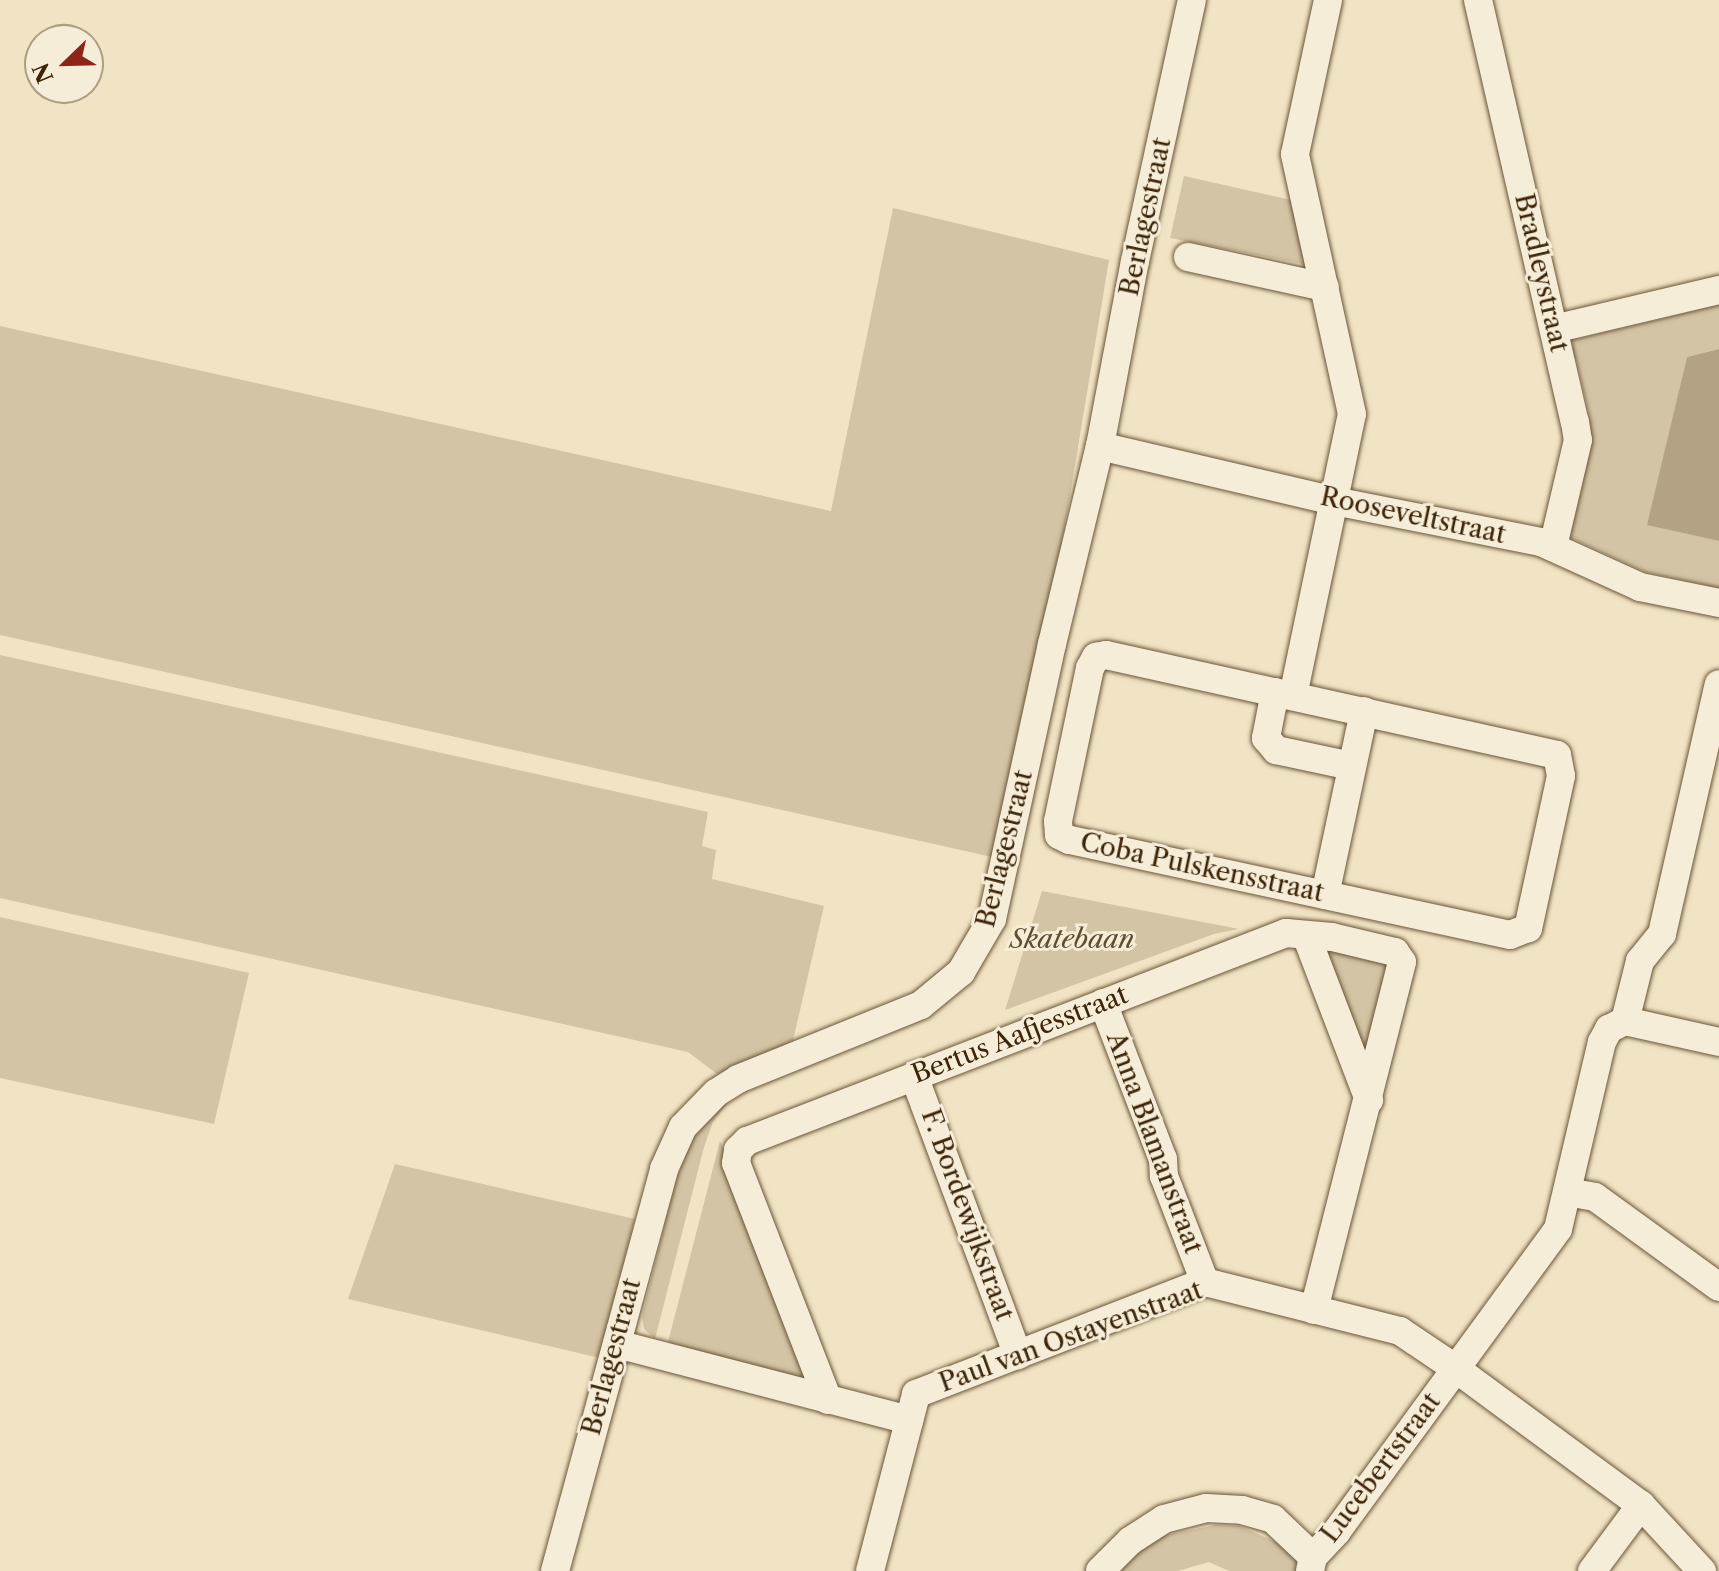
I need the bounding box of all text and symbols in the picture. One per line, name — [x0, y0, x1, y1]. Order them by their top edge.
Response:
north arrow — [24, 24, 104, 104]
text: N — [27, 59, 59, 87]
street label: Berlagestraat — [1114, 135, 1178, 299]
street label: Bradleystraat — [1508, 191, 1574, 355]
street label: Rooseveltstraat — [1317, 481, 1509, 551]
street label: Berlagestraat — [970, 767, 1040, 931]
street label: Coba Pulskensstraat — [1077, 827, 1327, 909]
park label: Skatebaan — [1010, 924, 1134, 956]
street label: Bertus Aafjesstraat — [907, 979, 1133, 1091]
street label: Anna Blamanstraat — [1099, 1028, 1209, 1258]
street label: F. Bordewijkstraat — [914, 1105, 1020, 1325]
street label: Berlagestraat — [576, 1275, 648, 1439]
street label: Paul van Ostayenstraat — [935, 1275, 1207, 1399]
street label: Lucebertstraat — [1315, 1387, 1447, 1549]

